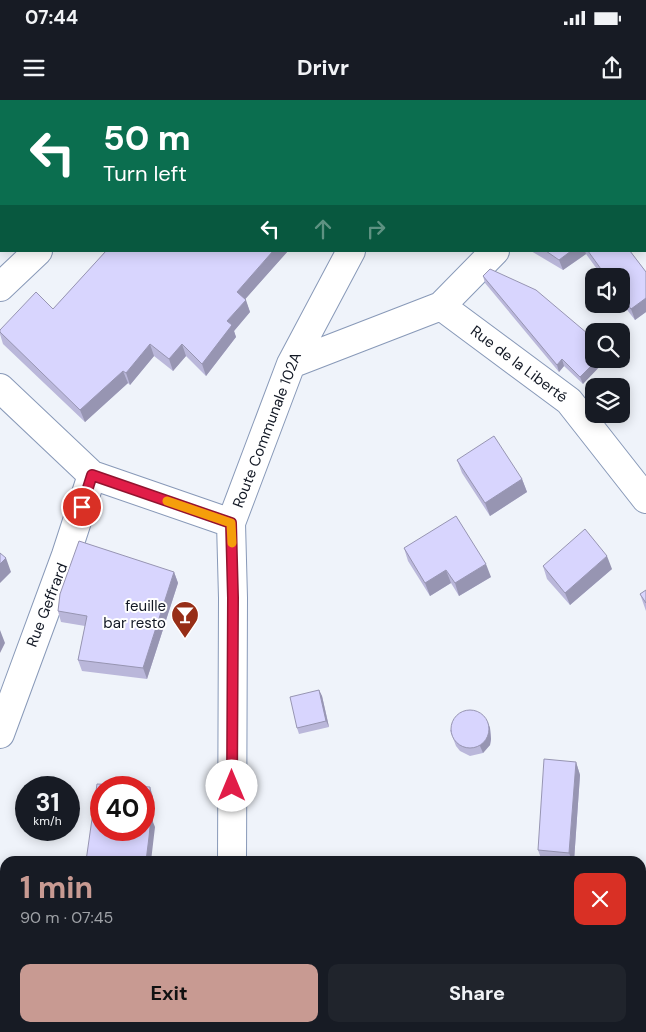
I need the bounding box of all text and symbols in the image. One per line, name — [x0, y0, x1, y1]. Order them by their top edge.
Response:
text: 07:44 — [25, 5, 78, 30]
text: Drivr — [297, 53, 349, 82]
icon: menu — [20, 54, 48, 82]
icon: share — [598, 54, 626, 82]
text: 50 m — [103, 115, 191, 161]
icon: left — [20, 120, 85, 185]
text: Turn left — [103, 159, 187, 188]
icon: left — [256, 215, 284, 243]
icon: ahead — [309, 215, 337, 243]
icon: right — [362, 215, 390, 243]
map controls — [585, 268, 630, 423]
button: sound — [585, 268, 630, 313]
street label: Rue de la Liberté — [466, 321, 572, 407]
button: search — [585, 323, 630, 368]
street label: Route Communale 102A — [228, 349, 306, 511]
button: layers — [585, 378, 630, 423]
pin — [61, 486, 103, 528]
icon: arrive — [68, 493, 96, 521]
street label: Rue Geffrard — [22, 560, 72, 650]
place label: feuille bar resto — [103, 596, 166, 633]
bar icon: feuille bar resto — [170, 600, 200, 639]
position arrow — [205, 759, 257, 811]
speed limit sign: 40 — [90, 776, 155, 841]
text: 31 — [35, 786, 59, 819]
text: km/h — [33, 813, 62, 829]
text: 1 min — [20, 868, 93, 907]
button: close — [574, 873, 626, 925]
text: 90 m · 07:45 — [20, 907, 113, 928]
button: Exit — [20, 964, 318, 1022]
button: Share — [328, 964, 626, 1022]

